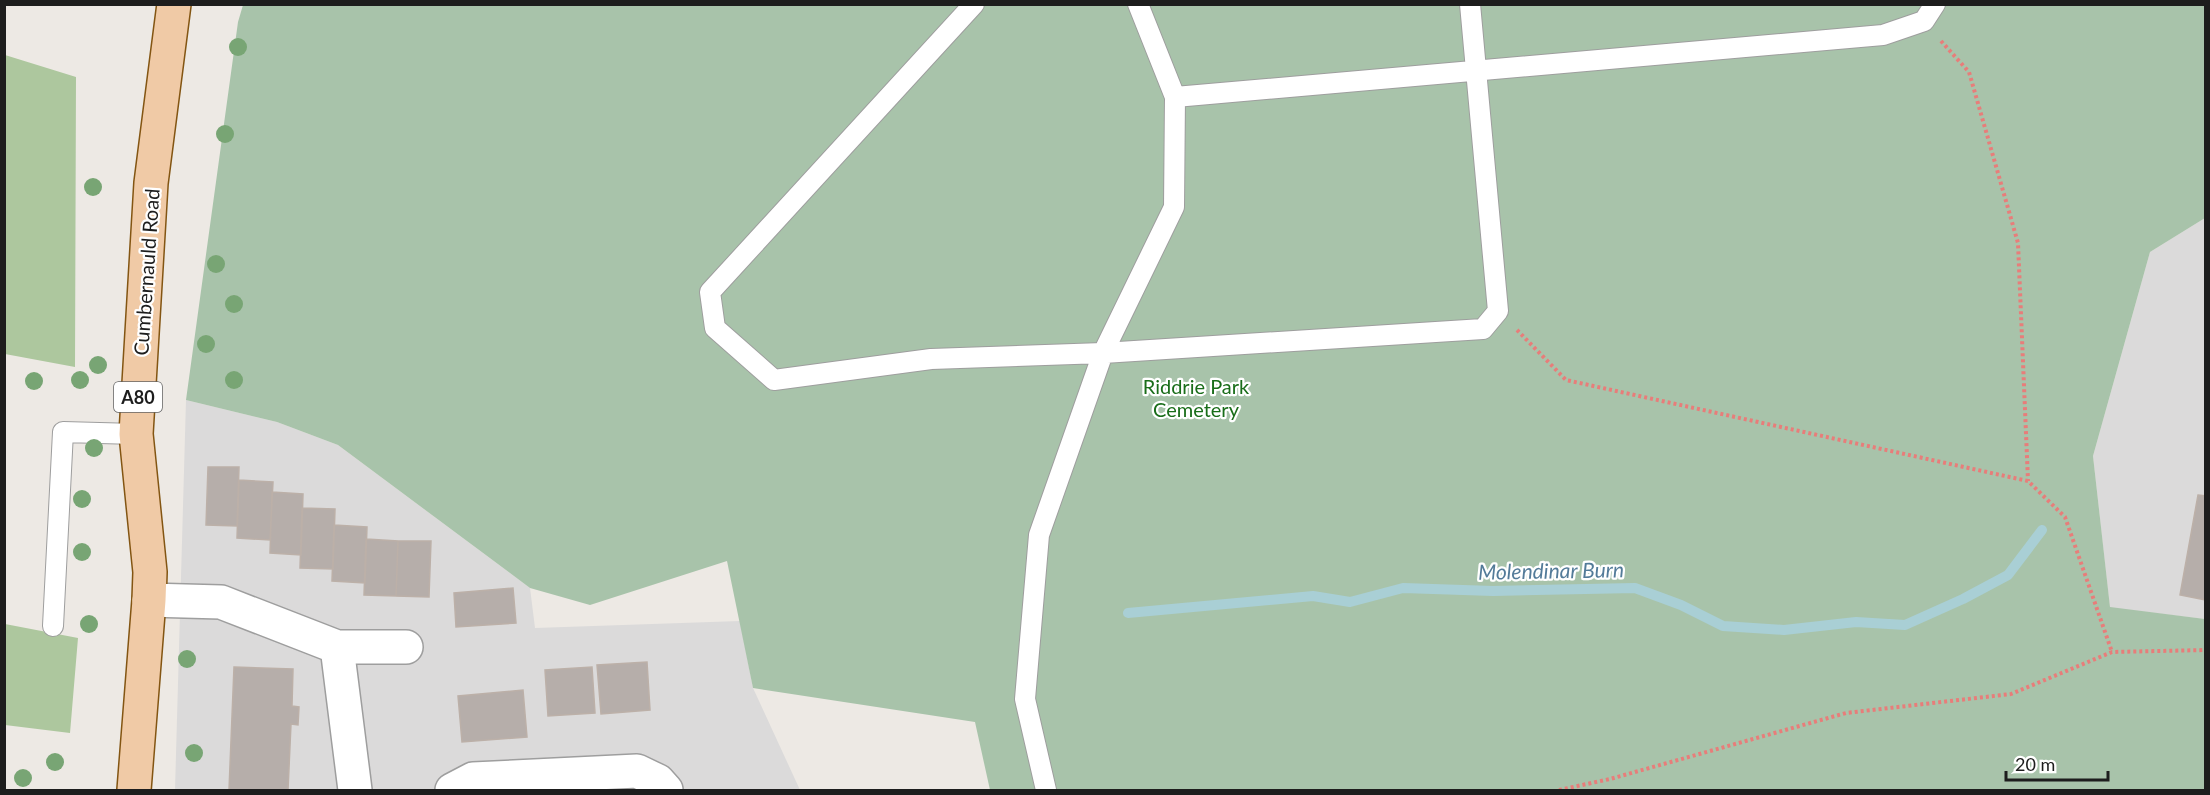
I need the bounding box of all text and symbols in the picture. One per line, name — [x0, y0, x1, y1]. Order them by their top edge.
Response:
street label: Cumbernauld Road — [128, 188, 164, 356]
park label: Riddrie Park Cemetery — [1143, 374, 1250, 421]
road number: A80 — [114, 382, 162, 412]
water label: Molendinar Burn — [1478, 556, 1624, 584]
scale bar — [2006, 744, 2108, 782]
text: 20 m — [2015, 753, 2055, 775]

